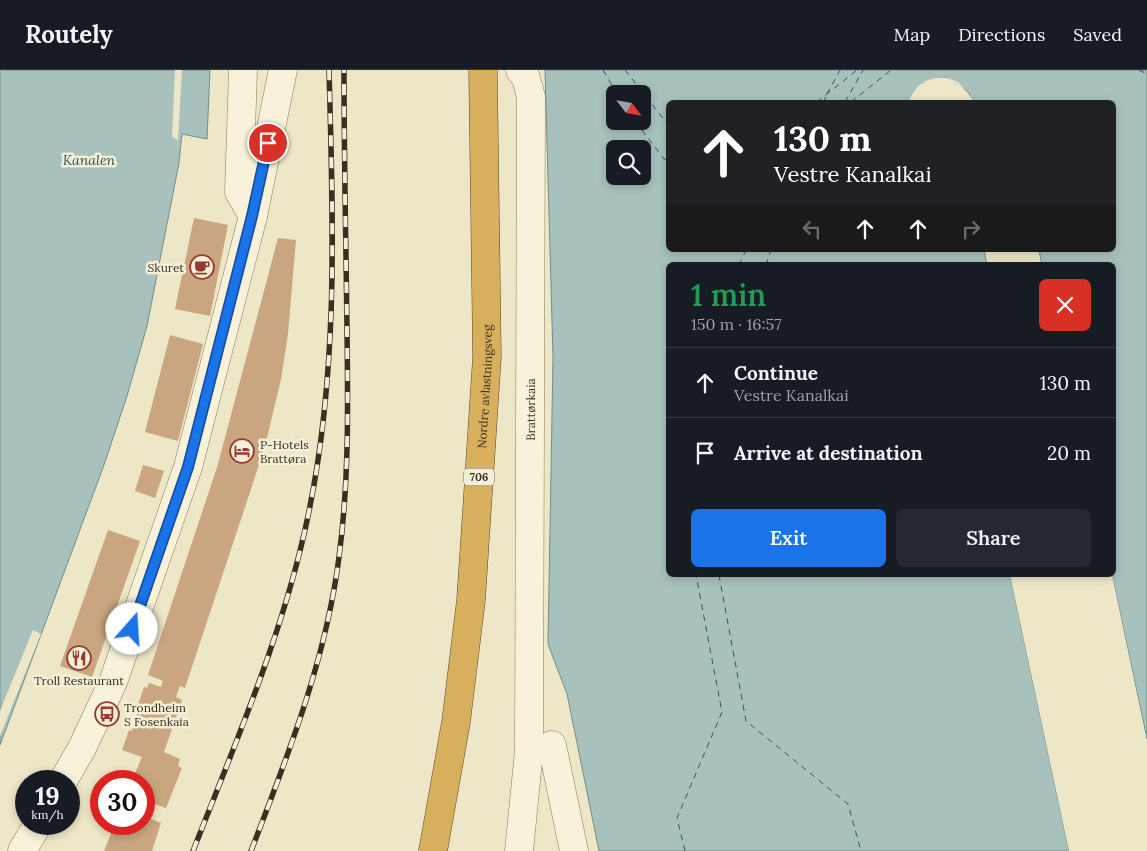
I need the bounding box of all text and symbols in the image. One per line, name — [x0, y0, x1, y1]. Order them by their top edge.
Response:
text: Routely — [25, 19, 113, 50]
text: Map — [894, 23, 930, 46]
text: Directions — [958, 23, 1045, 46]
text: Saved — [1073, 23, 1122, 46]
north arrow — [606, 85, 651, 130]
map controls — [606, 85, 651, 185]
text: 130 m — [774, 116, 871, 161]
icon: ahead — [691, 120, 756, 185]
pin — [247, 122, 289, 164]
icon: arrive — [254, 129, 282, 157]
button: search — [606, 140, 651, 185]
water label: Kanalen — [63, 151, 116, 169]
text: Vestre Kanalkai — [774, 160, 932, 188]
icon: left — [798, 215, 826, 243]
icon: ahead — [851, 215, 879, 243]
icon: ahead — [904, 215, 932, 243]
icon: right — [957, 215, 985, 243]
cafe icon: Skuret — [189, 254, 215, 280]
place label: Skuret — [147, 260, 184, 275]
text: 1 min — [691, 276, 766, 314]
button: close — [1039, 279, 1091, 331]
text: 150 m · 16:57 — [691, 314, 782, 334]
street label: Nordre avlastningsveg — [473, 324, 495, 449]
text: Continue — [734, 361, 818, 385]
icon: ahead — [691, 369, 719, 397]
text: 130 m — [1040, 371, 1091, 395]
street label: Brattørkaia — [522, 378, 538, 441]
text: Vestre Kanalkai — [734, 385, 849, 405]
place label: P-Hotels Brattøra — [260, 437, 309, 466]
hotel icon: P-Hotels Brattøra — [229, 438, 255, 464]
icon: arrive — [691, 439, 719, 467]
text: Arrive at destination — [734, 441, 923, 465]
text: 20 m — [1047, 441, 1091, 465]
road number: 706 — [464, 468, 494, 486]
button: Exit — [691, 509, 886, 567]
button: Share — [896, 509, 1091, 567]
position arrow — [105, 602, 157, 654]
restaurant icon: Troll Restaurant — [66, 645, 92, 671]
place label: Troll Restaurant — [34, 673, 124, 688]
place label: Trondheim S Fosenkaia — [124, 700, 189, 729]
bus stop icon: Trondheim S Fosenkaia — [94, 701, 120, 727]
speed limit sign: 30 — [90, 770, 155, 835]
text: 19 — [35, 780, 60, 812]
text: km/h — [31, 807, 64, 822]

